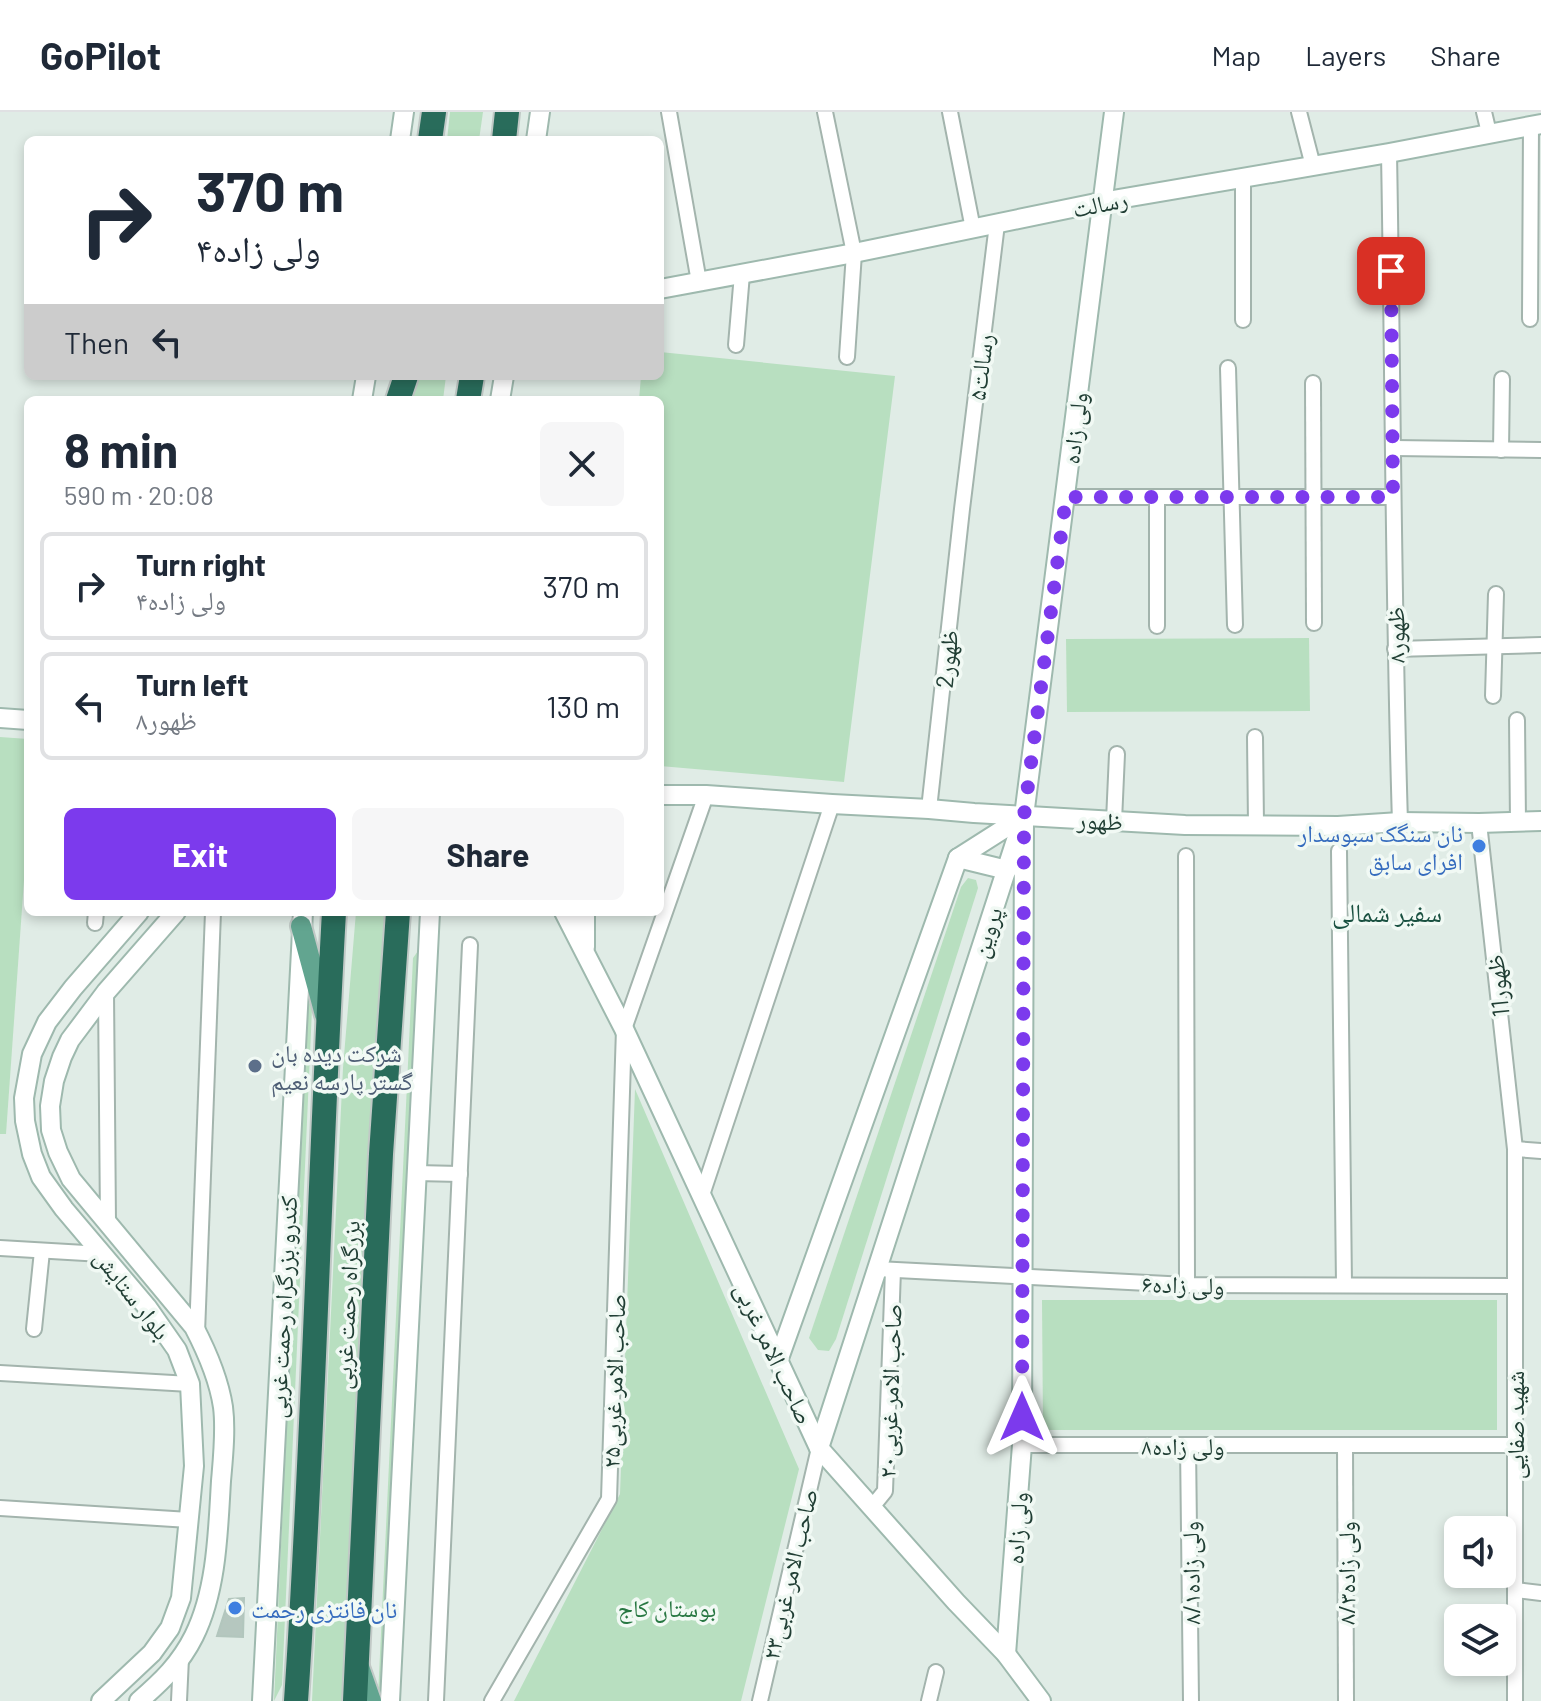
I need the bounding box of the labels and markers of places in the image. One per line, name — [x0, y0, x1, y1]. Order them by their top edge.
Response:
pin — [1357, 237, 1425, 305]
place label: نان سنگک سبوسدار افرای سابق — [1297, 818, 1463, 876]
marker: نان سنگک سبوسدار افرای سابق — [1470, 837, 1488, 855]
place label: شرکت دیده بان گستر پارسه نعیم — [271, 1038, 413, 1098]
marker: شرکت دیده بان گستر پارسه نعیم — [246, 1057, 264, 1075]
place label: نان فانتزی رحمت — [251, 1594, 397, 1624]
marker: نان فانتزی رحمت — [226, 1599, 244, 1617]

